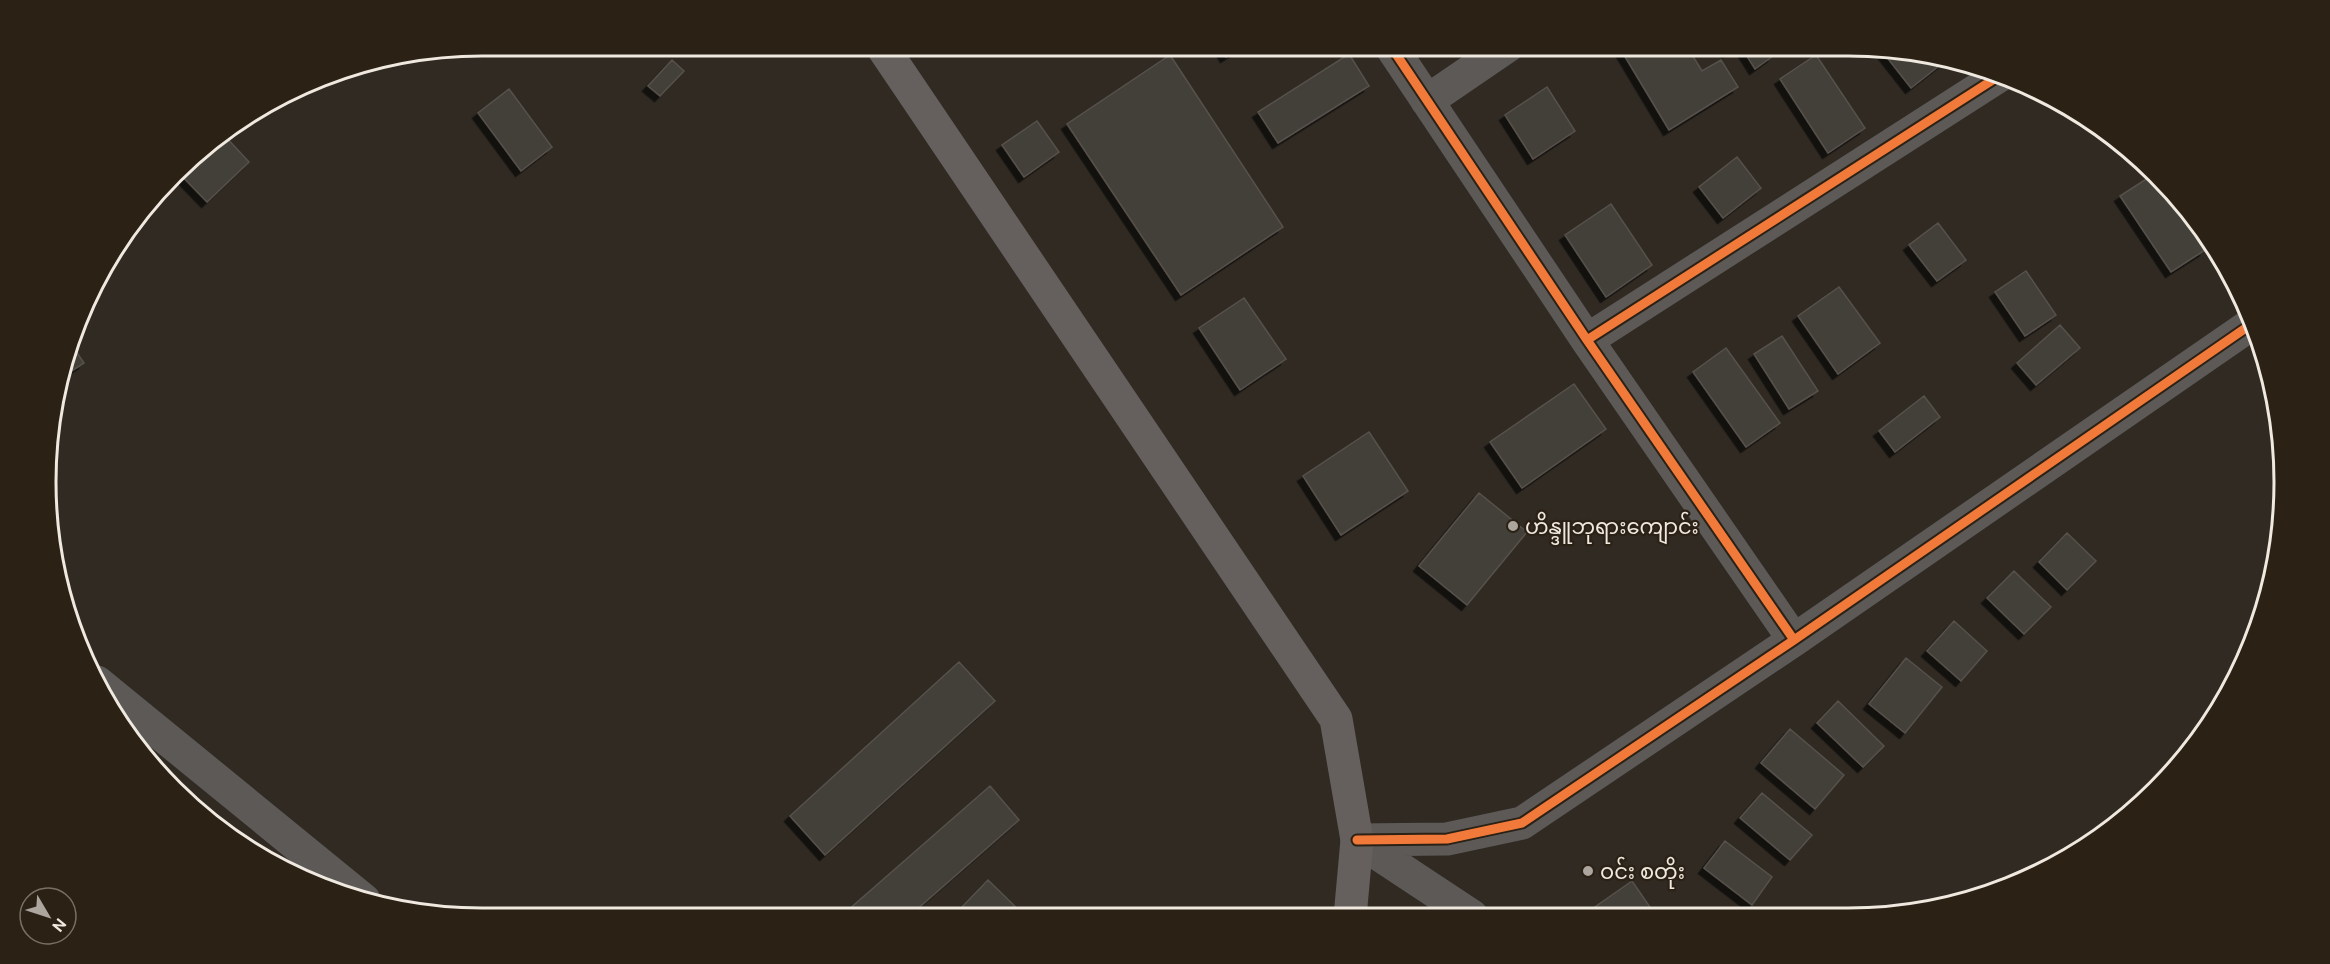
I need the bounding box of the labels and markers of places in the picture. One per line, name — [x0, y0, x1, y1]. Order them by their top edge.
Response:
place label: ဟိန္ဒူဘုရားကျောင်း — [1525, 511, 1699, 545]
marker: ဟိန္ဒူဘုရားကျောင်း — [1506, 519, 1520, 533]
place label: ဝင်း စတိုး — [1600, 856, 1685, 889]
marker: ဝင်း စတိုး — [1581, 864, 1595, 878]

